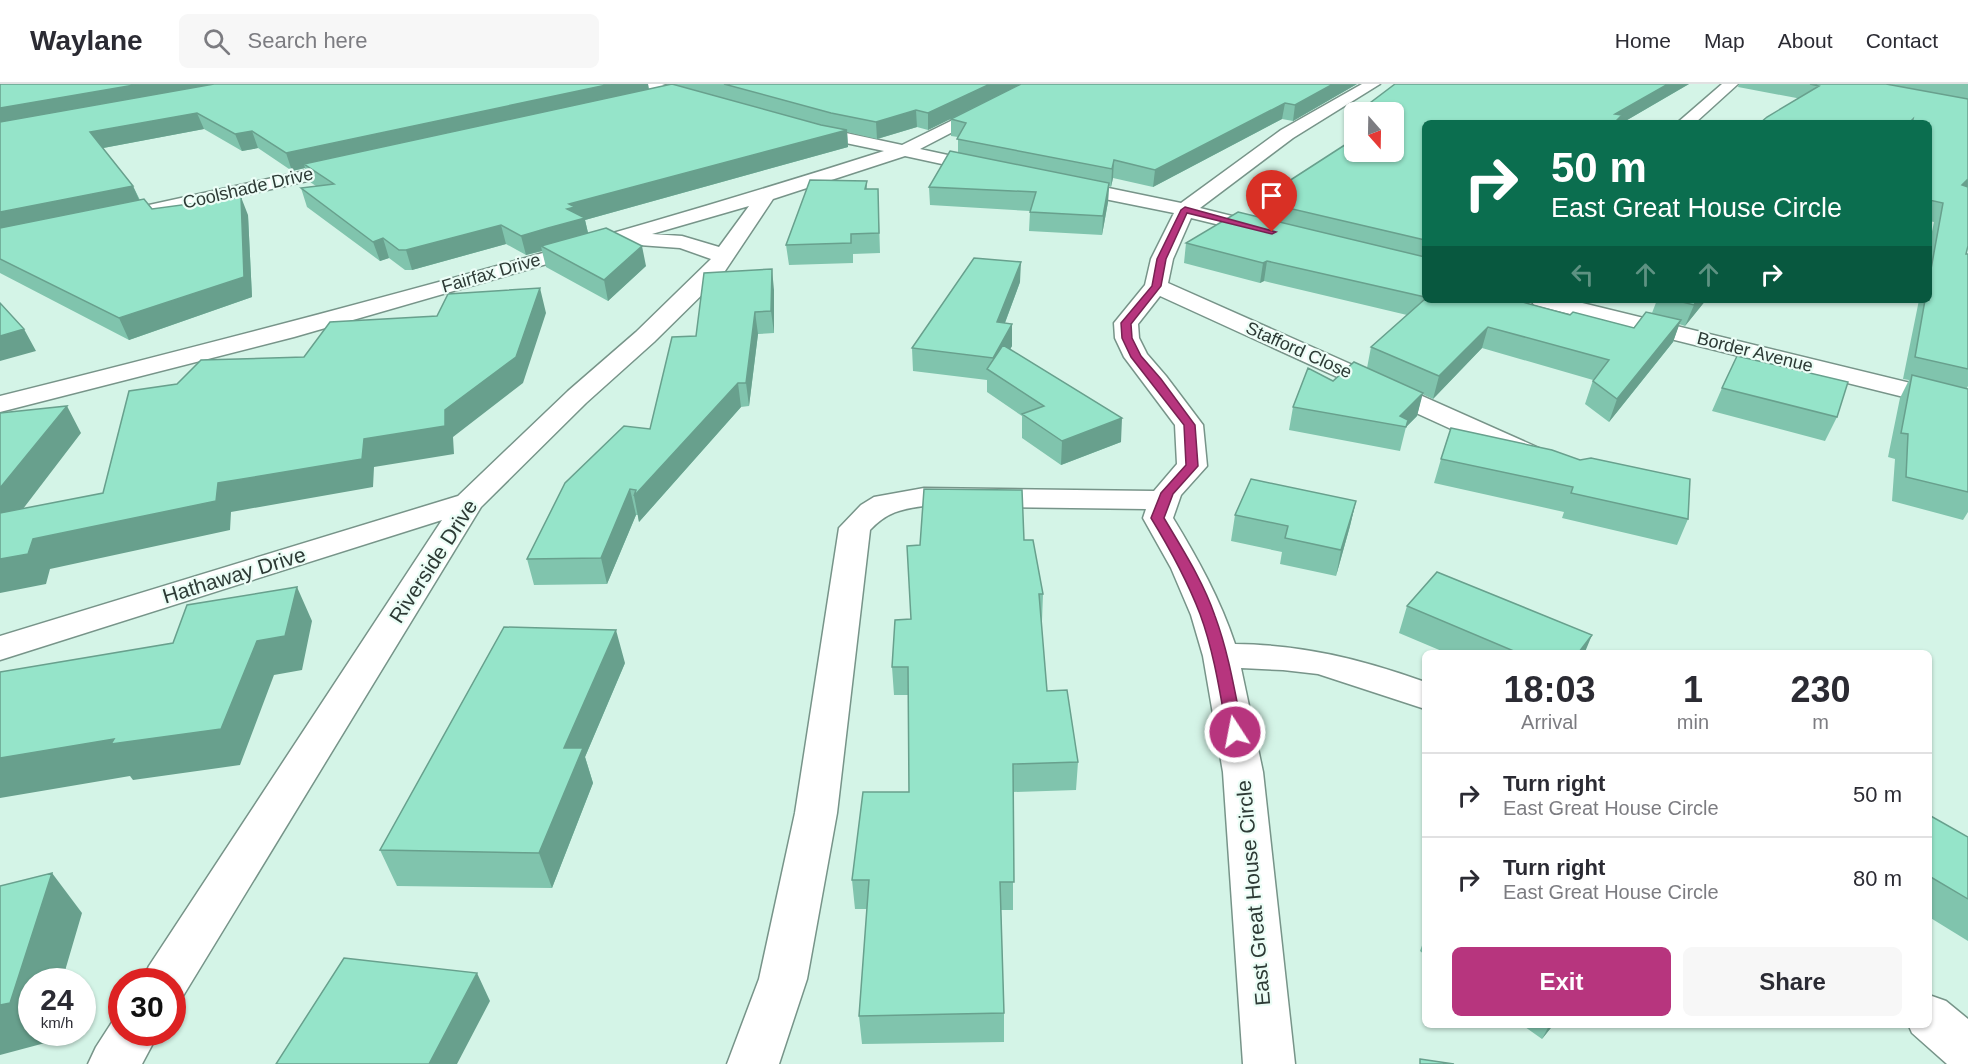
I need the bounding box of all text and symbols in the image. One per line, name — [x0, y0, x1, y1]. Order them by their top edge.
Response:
search box — [179, 14, 599, 68]
text: Waylane — [30, 25, 143, 56]
icon: search — [200, 25, 233, 58]
text: Search here — [248, 28, 367, 53]
text: Home — [1615, 29, 1671, 52]
text: Map — [1704, 29, 1745, 52]
text: About — [1778, 29, 1833, 52]
text: Contact — [1866, 29, 1938, 52]
north arrow — [1344, 102, 1404, 162]
map controls — [1344, 102, 1404, 162]
icon: right — [1452, 144, 1530, 222]
text: 50 m — [1551, 144, 1647, 191]
street label: Coolshade Drive — [181, 163, 315, 213]
pin — [1246, 170, 1297, 232]
icon: arrive — [1255, 179, 1288, 212]
text: East Great House Circle — [1551, 193, 1842, 223]
street label: Fairfax Drive — [439, 249, 543, 297]
icon: left — [1566, 258, 1599, 291]
icon: ahead — [1629, 258, 1662, 291]
icon: ahead — [1692, 258, 1725, 291]
icon: right — [1755, 258, 1788, 291]
street label: Stafford Close — [1243, 318, 1355, 382]
street label: Border Avenue — [1695, 328, 1815, 376]
street label: Riverside Drive — [385, 495, 481, 627]
street label: Hathaway Drive — [160, 542, 308, 608]
text: 18:03 — [1503, 669, 1595, 710]
text: 1 — [1683, 669, 1703, 710]
text: 230 — [1790, 669, 1851, 710]
position arrow — [1203, 700, 1267, 764]
text: Arrival — [1521, 711, 1578, 733]
text: min — [1677, 711, 1709, 733]
text: m — [1812, 711, 1829, 733]
text: Turn right — [1503, 771, 1605, 796]
street label: East Great House Circle — [1232, 779, 1274, 1007]
icon: right — [1452, 779, 1485, 812]
text: 50 m — [1853, 782, 1902, 807]
text: East Great House Circle — [1503, 797, 1719, 819]
text: Turn right — [1503, 855, 1605, 880]
icon: right — [1452, 863, 1485, 896]
text: 80 m — [1853, 866, 1902, 891]
text: East Great House Circle — [1503, 881, 1719, 903]
button: Exit — [1452, 947, 1671, 1016]
button: Share — [1683, 947, 1902, 1016]
speed limit sign: 30 — [108, 968, 186, 1046]
text: 24 — [40, 983, 74, 1016]
text: km/h — [41, 1014, 73, 1031]

